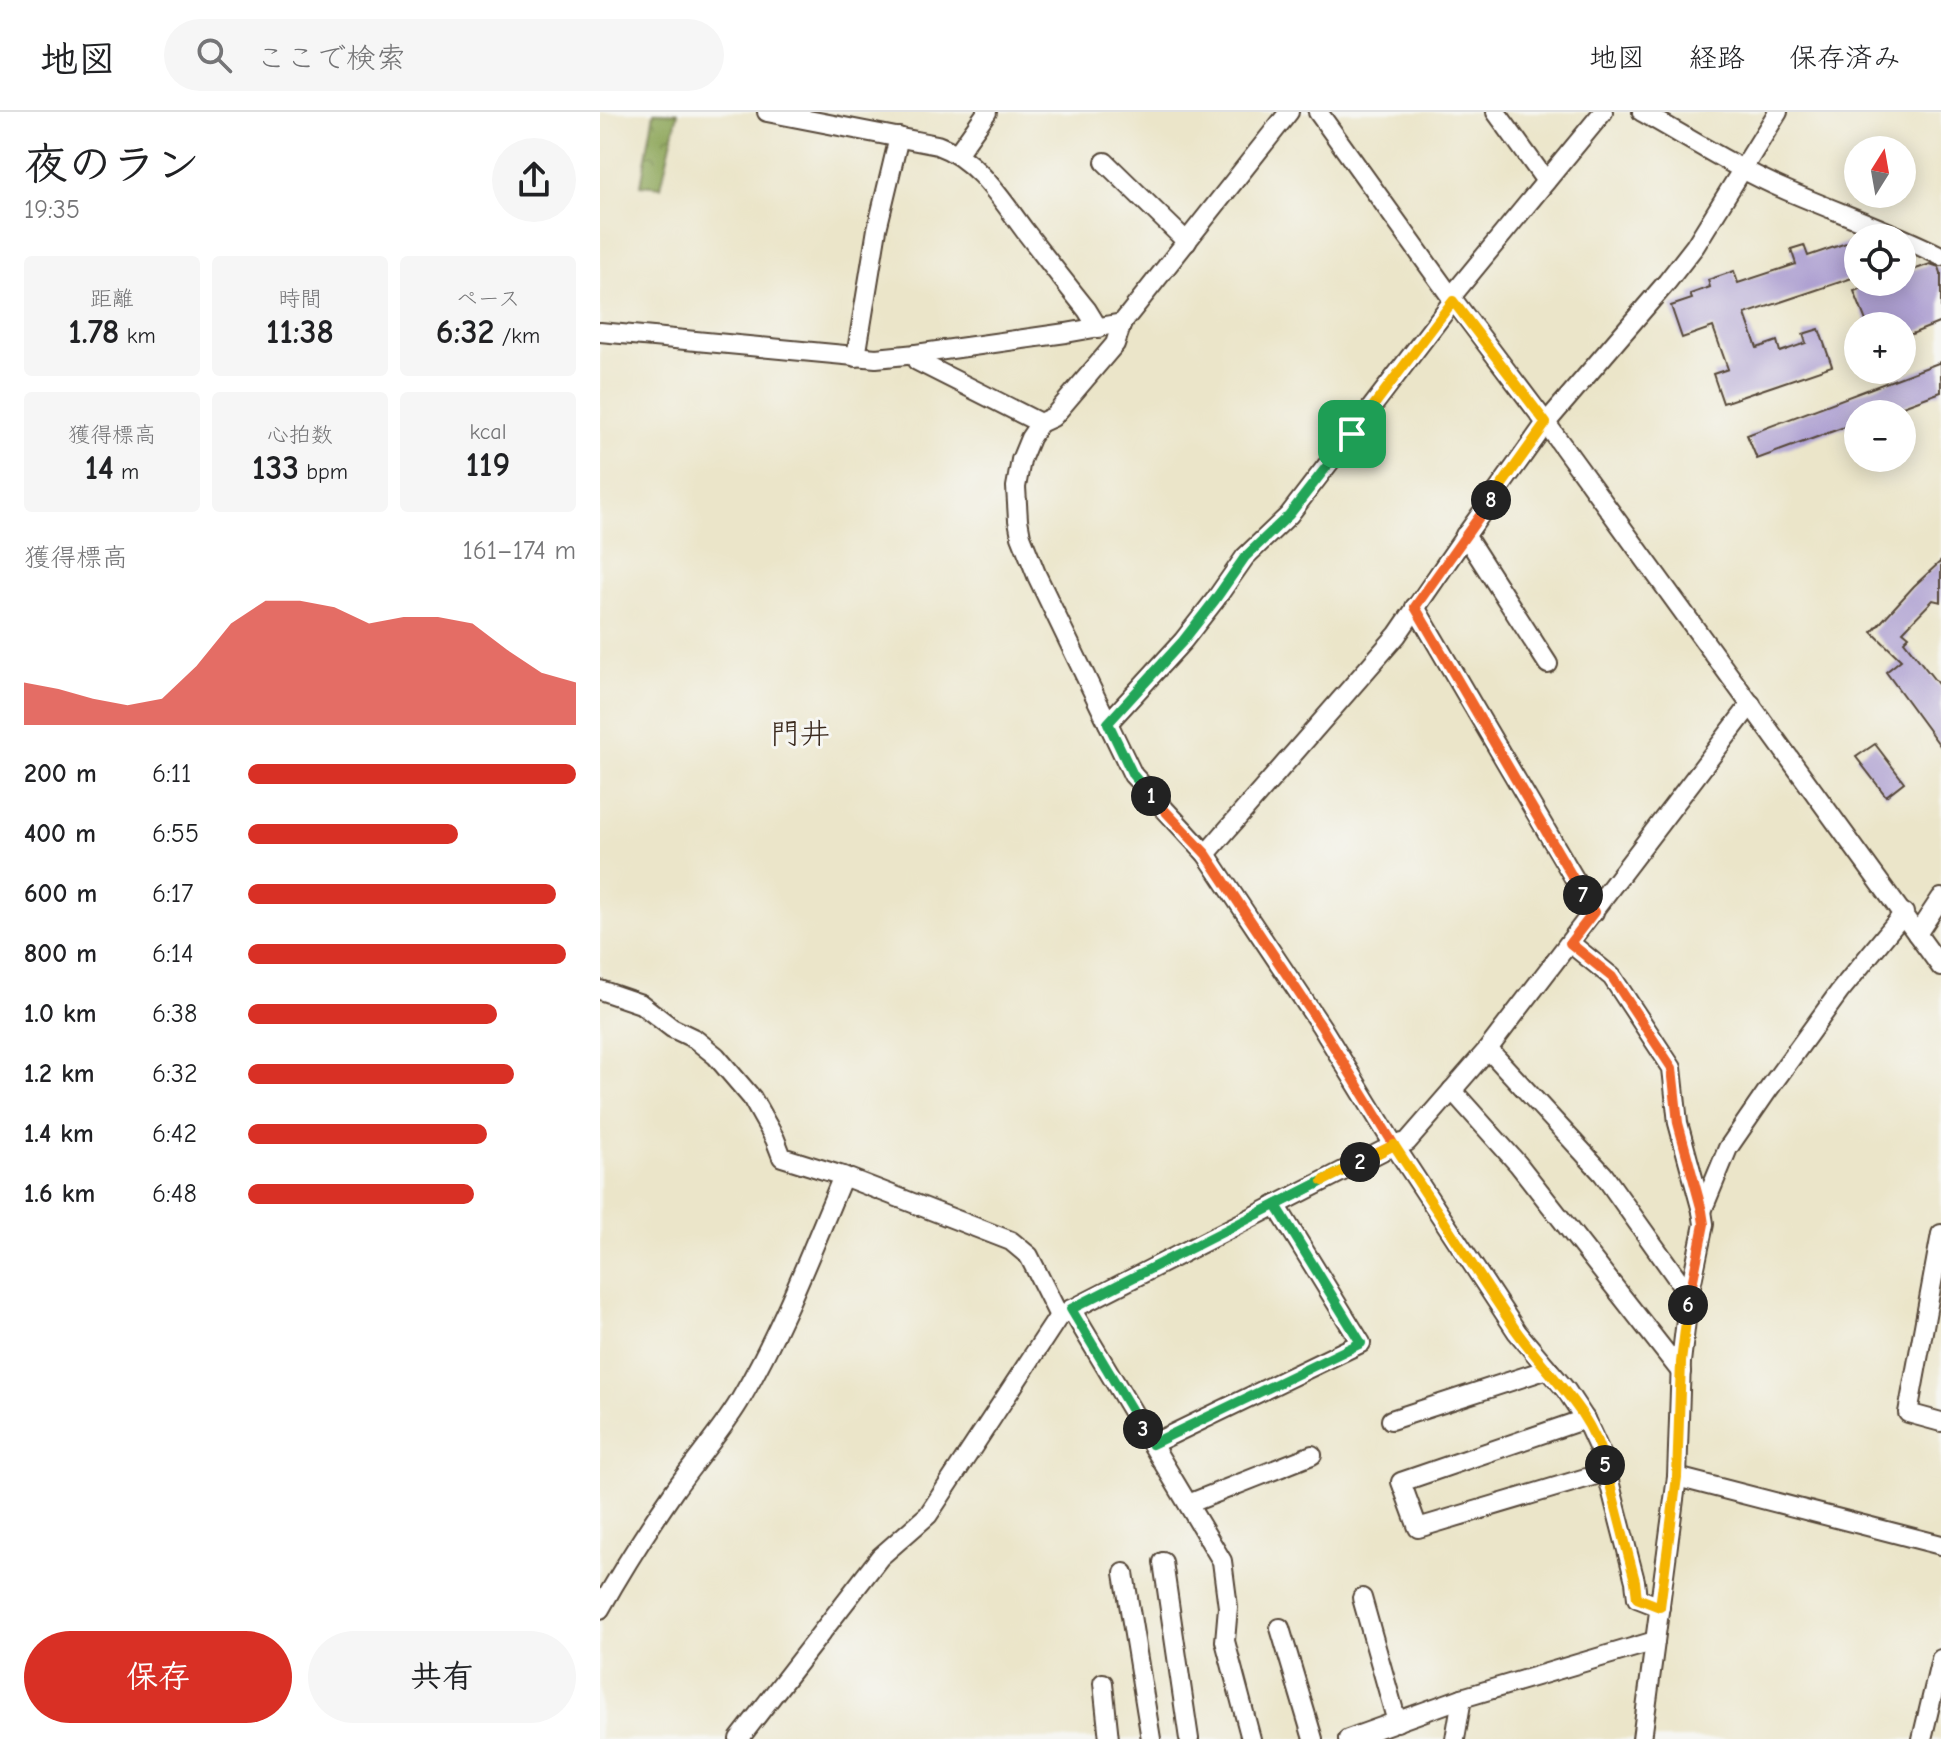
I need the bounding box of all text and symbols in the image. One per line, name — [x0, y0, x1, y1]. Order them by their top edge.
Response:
search box — [164, 19, 724, 91]
icon: search — [192, 33, 236, 77]
text: 地図 — [40, 38, 116, 82]
text: ここで検索 — [256, 41, 406, 76]
text: 地図 — [1589, 42, 1645, 74]
text: 経路 — [1689, 42, 1745, 74]
text: 保存済み — [1789, 42, 1901, 74]
north arrow — [1844, 136, 1916, 208]
map controls — [1844, 136, 1916, 472]
button: share — [492, 138, 576, 222]
text: 夜のラン — [24, 139, 200, 190]
text: 19:35 — [24, 195, 80, 225]
button: locate — [1844, 224, 1916, 296]
text: 距離 — [90, 286, 134, 312]
text: 時間 — [278, 286, 322, 312]
text: ペース — [456, 286, 520, 312]
text: 1.78 — [68, 312, 120, 352]
text: 11:38 — [266, 312, 334, 352]
text: 6:32 — [436, 312, 494, 352]
button: + — [1844, 312, 1916, 384]
text: km — [120, 323, 156, 349]
text: /km — [494, 323, 540, 349]
pin — [1318, 400, 1386, 468]
button: − — [1844, 400, 1916, 472]
icon: arrive — [1330, 412, 1374, 456]
text: kcal — [470, 419, 506, 445]
text: 獲得標高 — [68, 422, 156, 448]
text: 心拍数 — [267, 422, 333, 448]
text: 119 — [466, 445, 510, 485]
text: 14 — [85, 448, 114, 488]
text: 133 — [252, 448, 299, 488]
text: m — [114, 459, 139, 485]
text: bpm — [299, 459, 348, 485]
pin: 8 — [1471, 480, 1511, 520]
text: 8 — [1485, 487, 1497, 513]
text: 161–174 m — [462, 536, 576, 566]
text: 獲得標高 — [24, 543, 128, 573]
district label: 門井 — [770, 717, 830, 752]
text: 200 m — [24, 759, 97, 789]
text: 6:11 — [152, 759, 191, 789]
pin: 1 — [1131, 776, 1171, 816]
text: 1 — [1147, 783, 1155, 809]
text: 400 m — [24, 819, 96, 849]
text: 6:55 — [152, 819, 199, 849]
pin: 7 — [1563, 875, 1603, 915]
text: 600 m — [24, 879, 97, 909]
text: 6:17 — [152, 879, 193, 909]
text: 7 — [1578, 882, 1588, 908]
text: 800 m — [24, 939, 97, 969]
text: 6:14 — [152, 939, 194, 969]
text: 1.0 km — [24, 999, 96, 1029]
text: 6:38 — [152, 999, 197, 1029]
text: 1.2 km — [24, 1059, 95, 1089]
text: 6:32 — [152, 1059, 198, 1089]
text: 1.4 km — [24, 1119, 94, 1149]
text: 6:42 — [152, 1119, 197, 1149]
pin: 2 — [1340, 1142, 1380, 1182]
text: 2 — [1355, 1149, 1365, 1175]
text: 1.6 km — [24, 1179, 95, 1209]
text: 6:48 — [152, 1179, 197, 1209]
pin: 6 — [1668, 1285, 1708, 1325]
text: 6 — [1682, 1292, 1694, 1318]
pin: 3 — [1123, 1409, 1163, 1449]
text: 3 — [1138, 1416, 1148, 1442]
pin: 5 — [1585, 1445, 1625, 1485]
text: 5 — [1599, 1452, 1611, 1478]
button: 保存 — [24, 1631, 292, 1723]
button: 共有 — [308, 1631, 576, 1723]

